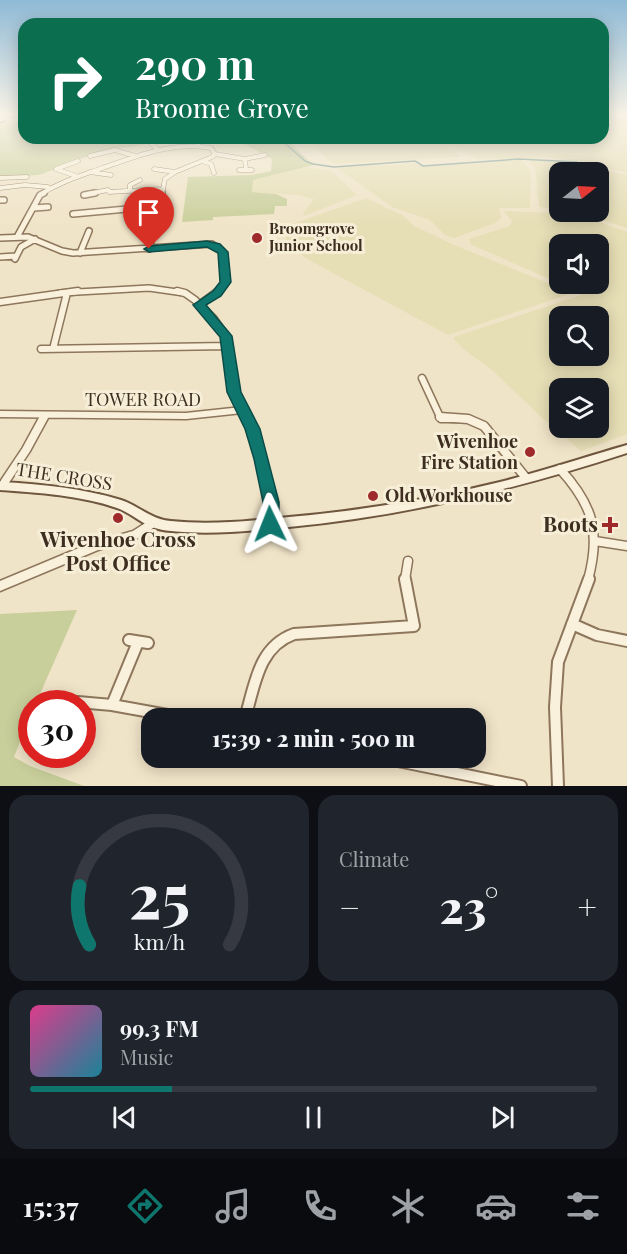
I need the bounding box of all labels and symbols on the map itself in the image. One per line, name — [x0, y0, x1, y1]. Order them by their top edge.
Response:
north arrow — [549, 162, 609, 222]
pin — [123, 187, 174, 249]
place label: Broomgrove Junior School — [268, 218, 363, 255]
marker: Broomgrove Junior School — [250, 231, 264, 245]
street label: TOWER ROAD — [85, 387, 201, 411]
place label: Wivenhoe Fire Station — [421, 429, 518, 474]
marker: Wivenhoe Fire Station — [523, 445, 537, 459]
street label: THE CROSS — [14, 457, 114, 495]
place label: Old Workhouse — [385, 483, 513, 507]
marker: Old Workhouse — [366, 489, 380, 503]
position arrow — [238, 492, 302, 556]
place label: Boots — [543, 509, 598, 537]
marker: Wivenhoe Cross Post Office — [111, 511, 125, 525]
marker: Boots — [603, 518, 617, 532]
place label: Wivenhoe Cross Post Office — [39, 524, 196, 576]
speed limit sign: 30 — [18, 690, 96, 768]

